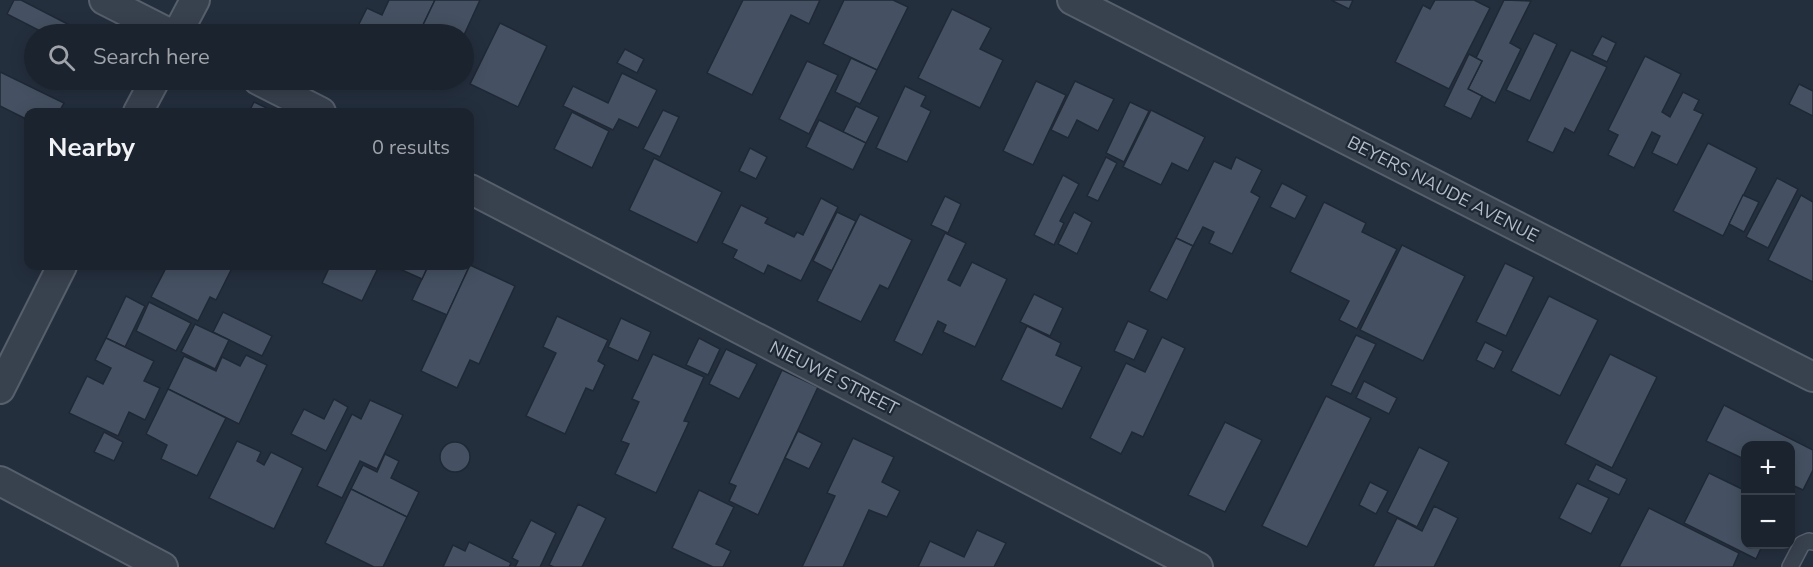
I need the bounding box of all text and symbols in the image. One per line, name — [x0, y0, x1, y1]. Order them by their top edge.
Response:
search box — [24, 24, 474, 90]
icon: search — [45, 41, 78, 74]
text: Search here — [93, 42, 210, 72]
text: Nearby — [48, 130, 135, 165]
street label: BEYERS NAUDE AVENUE — [1343, 130, 1543, 248]
text: 0 results — [372, 134, 450, 161]
street label: NIEUWE STREET — [765, 335, 903, 421]
map controls — [1741, 441, 1795, 549]
button: + — [1741, 441, 1795, 495]
button: − — [1741, 495, 1795, 549]

